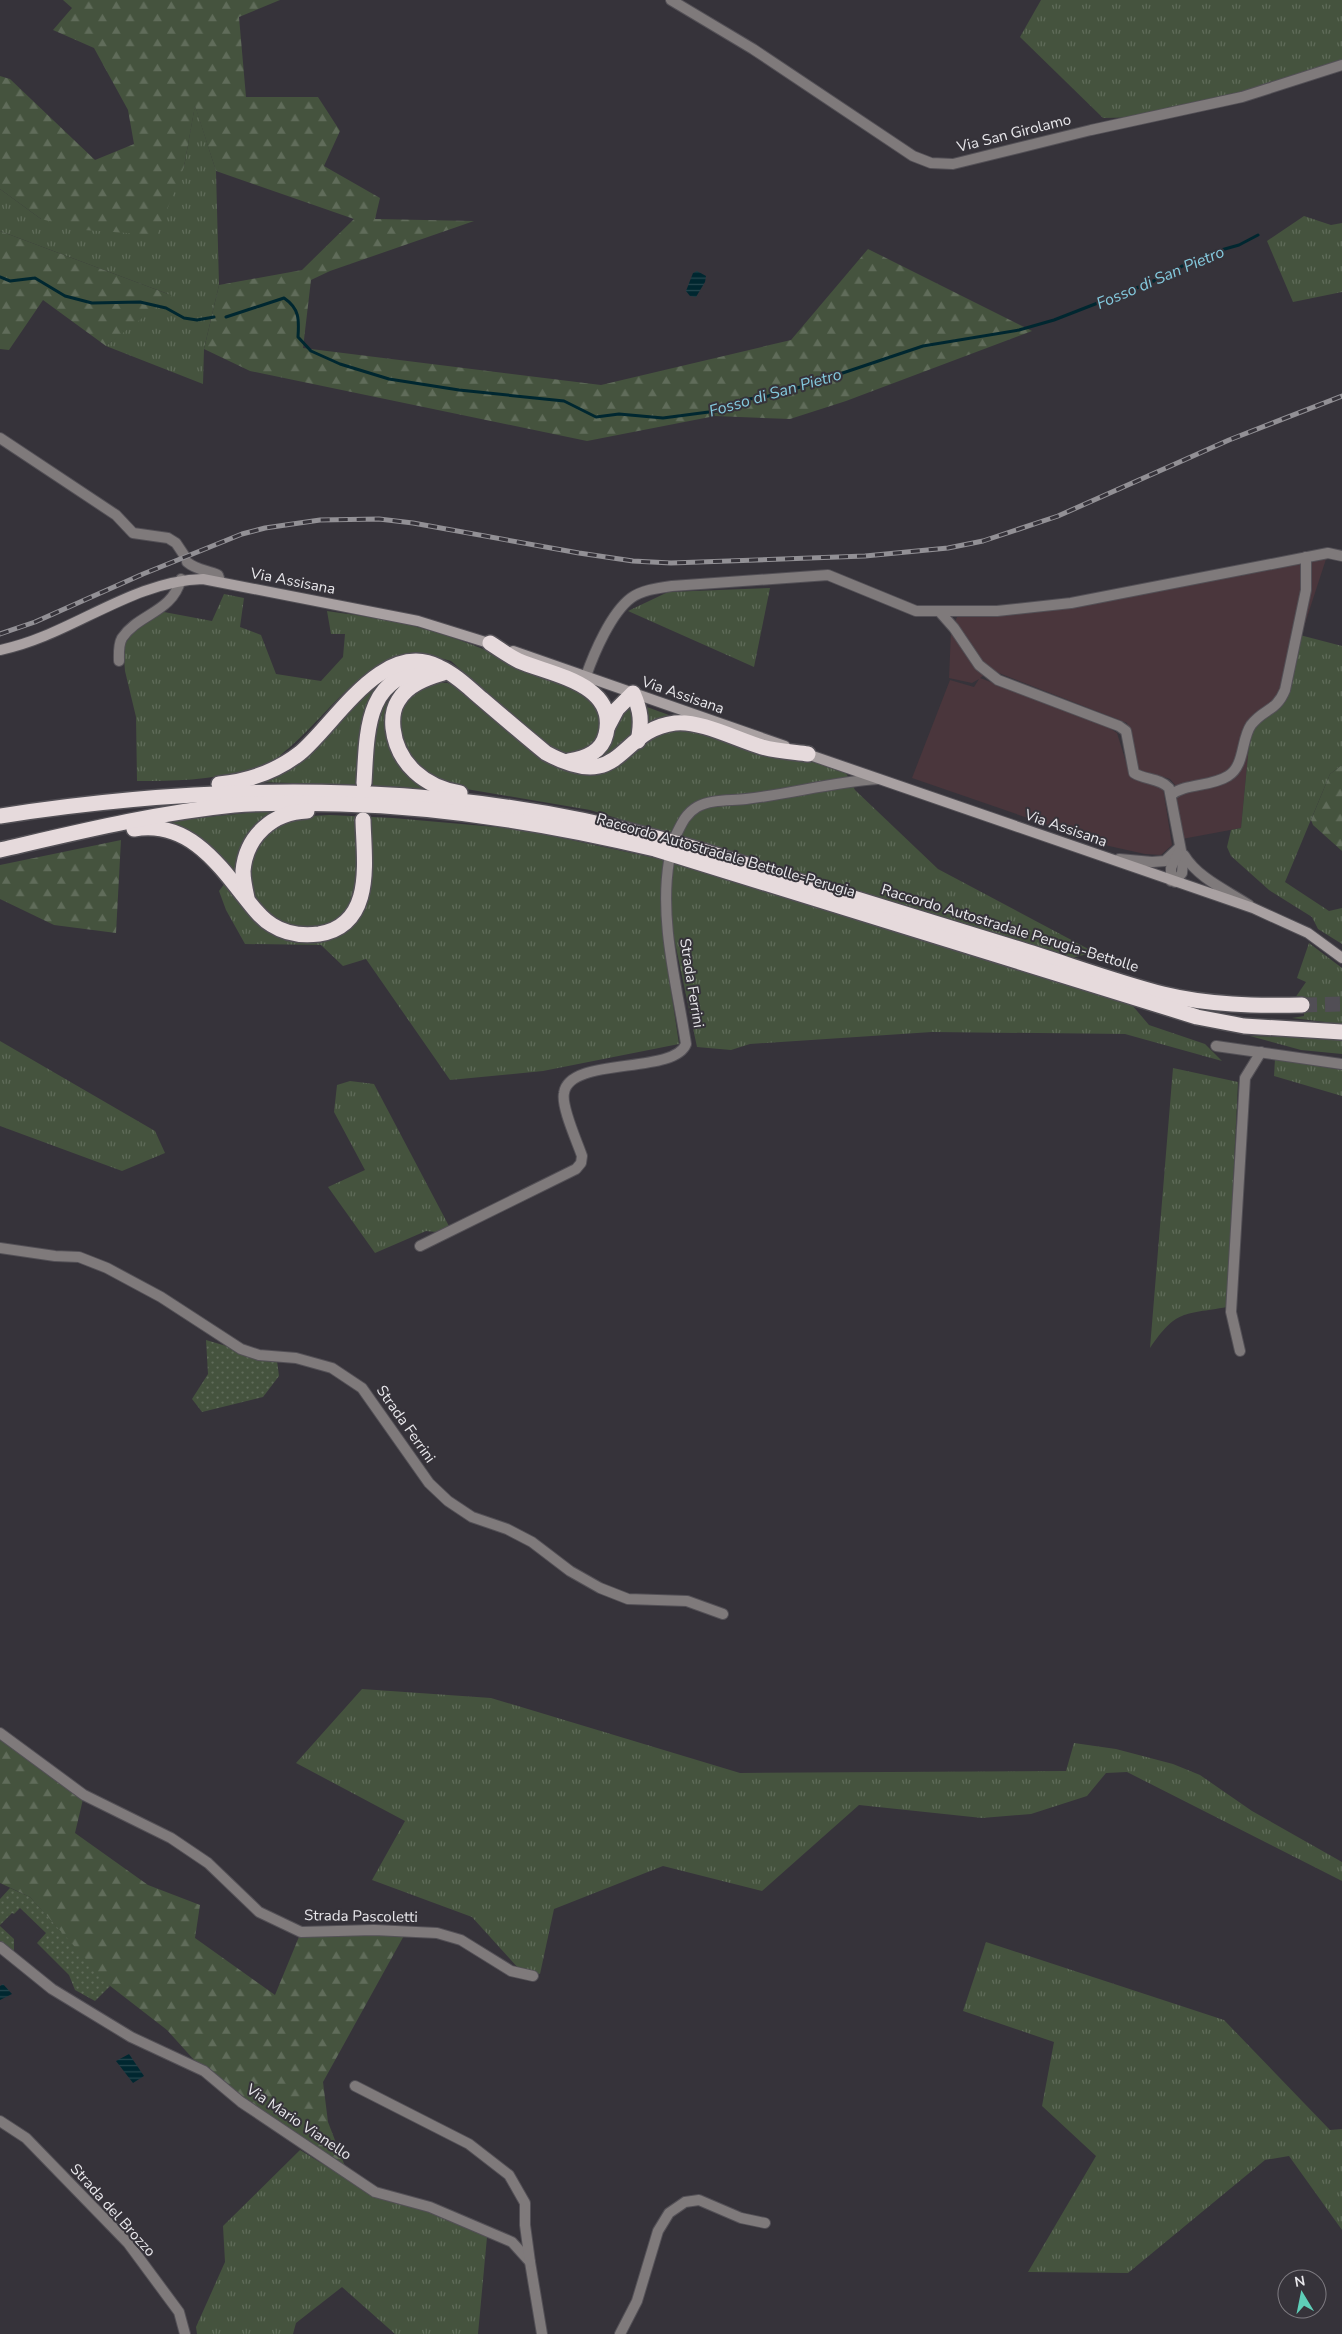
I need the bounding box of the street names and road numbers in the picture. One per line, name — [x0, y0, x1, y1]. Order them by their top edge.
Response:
street label: Via San Girolamo — [954, 109, 1073, 157]
street label: Via Assisana — [248, 563, 337, 599]
street label: Via Assisana — [638, 671, 727, 718]
street label: Via Assisana — [1021, 804, 1110, 851]
street label: Raccordo Autostradale Bettolle-Perugia — [594, 808, 858, 902]
street label: Raccordo Autostradale Perugia-Bettolle — [879, 879, 1141, 977]
street label: Strada Ferrini — [675, 937, 709, 1029]
street label: Strada Ferrini — [372, 1381, 440, 1467]
street label: Strada Pascoletti — [304, 1905, 418, 1927]
street label: Via Mario Vianello — [242, 2079, 356, 2165]
street label: Strada del Brozzo — [66, 2159, 160, 2261]

